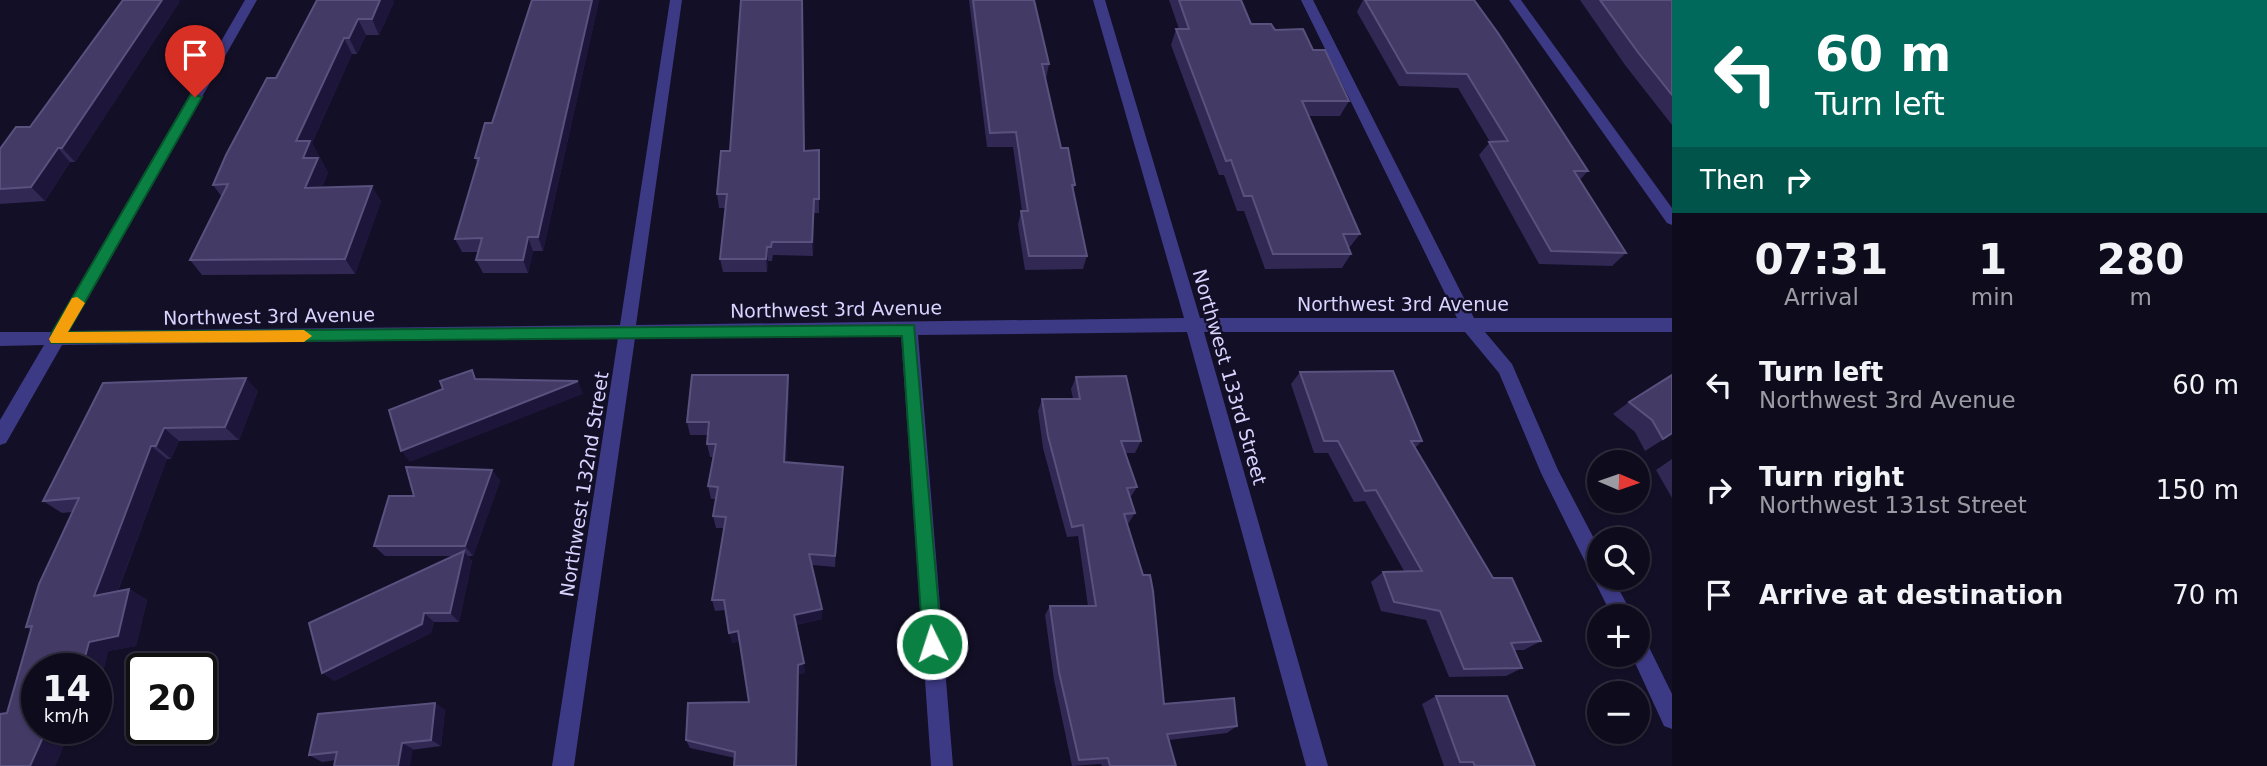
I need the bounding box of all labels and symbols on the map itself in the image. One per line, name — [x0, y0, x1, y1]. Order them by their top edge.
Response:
pin — [165, 25, 225, 97]
street label: Northwest 133rd Street — [1189, 267, 1271, 487]
street label: Northwest 3rd Avenue — [1297, 293, 1509, 315]
street label: Northwest 3rd Avenue — [730, 296, 942, 322]
street label: Northwest 3rd Avenue — [163, 303, 375, 329]
street label: Northwest 132nd Street — [555, 370, 613, 598]
north arrow — [1587, 450, 1650, 513]
position arrow — [895, 607, 969, 681]
speed limit sign: 20 — [126, 653, 217, 744]

